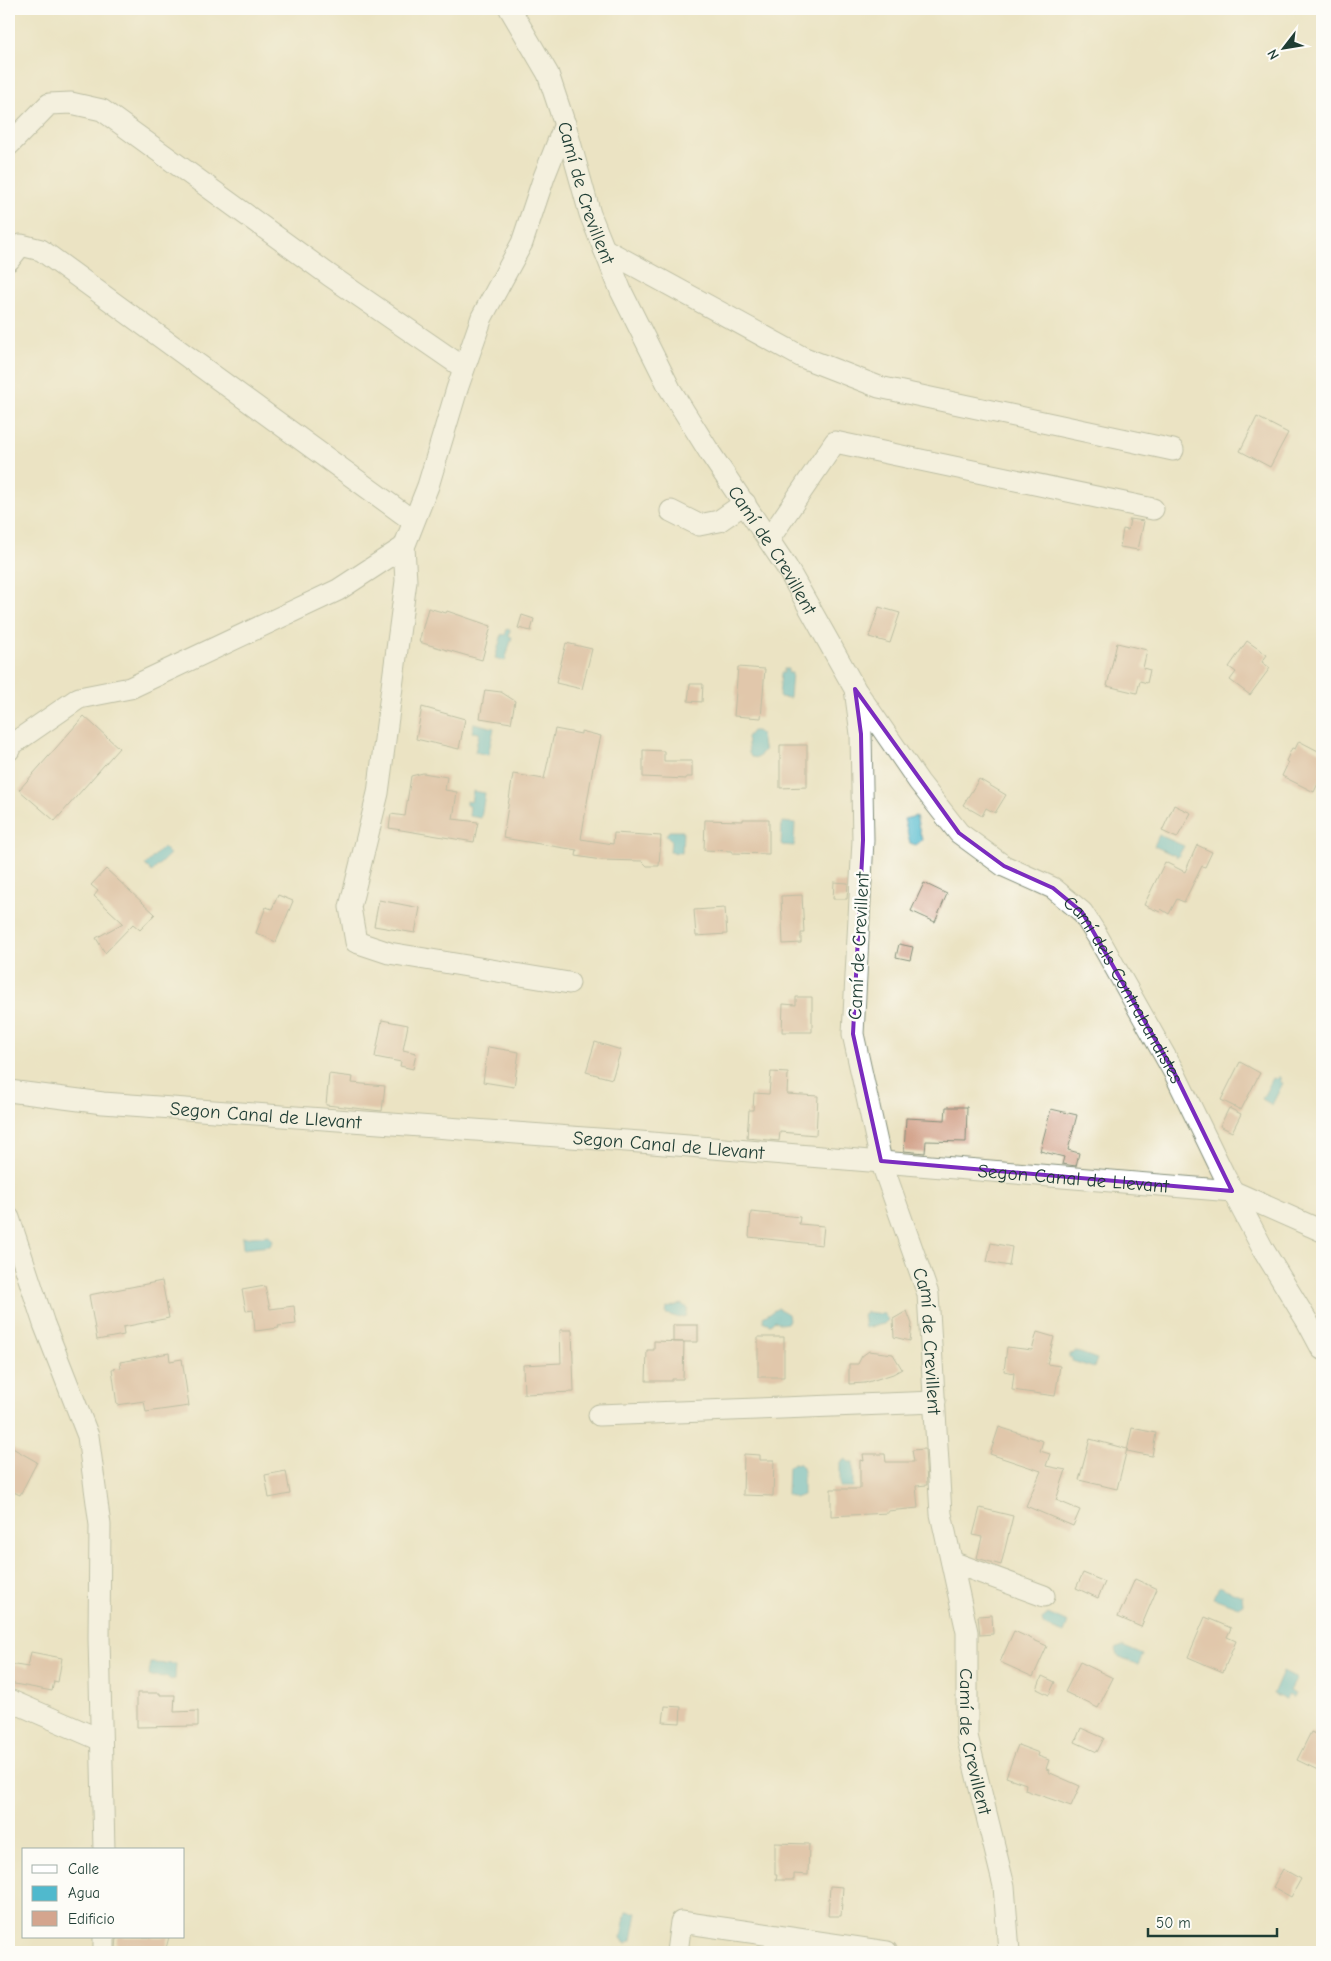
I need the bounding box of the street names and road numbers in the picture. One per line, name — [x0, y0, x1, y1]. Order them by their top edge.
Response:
street label: Camí de Crevillent — [553, 119, 619, 268]
street label: Camí de Crevillent — [723, 482, 821, 619]
street label: Camí de Crevillent — [844, 871, 874, 1021]
street label: Camí dels Contrabandistes — [1059, 891, 1188, 1087]
street label: Segon Canal de Llevant — [169, 1098, 363, 1134]
street label: Segon Canal de Llevant — [572, 1127, 766, 1164]
street label: Segon Canal de Llevant — [977, 1160, 1170, 1198]
street label: Camí de Crevillent — [907, 1265, 945, 1416]
street label: Camí de Crevillent — [955, 1668, 996, 1818]

